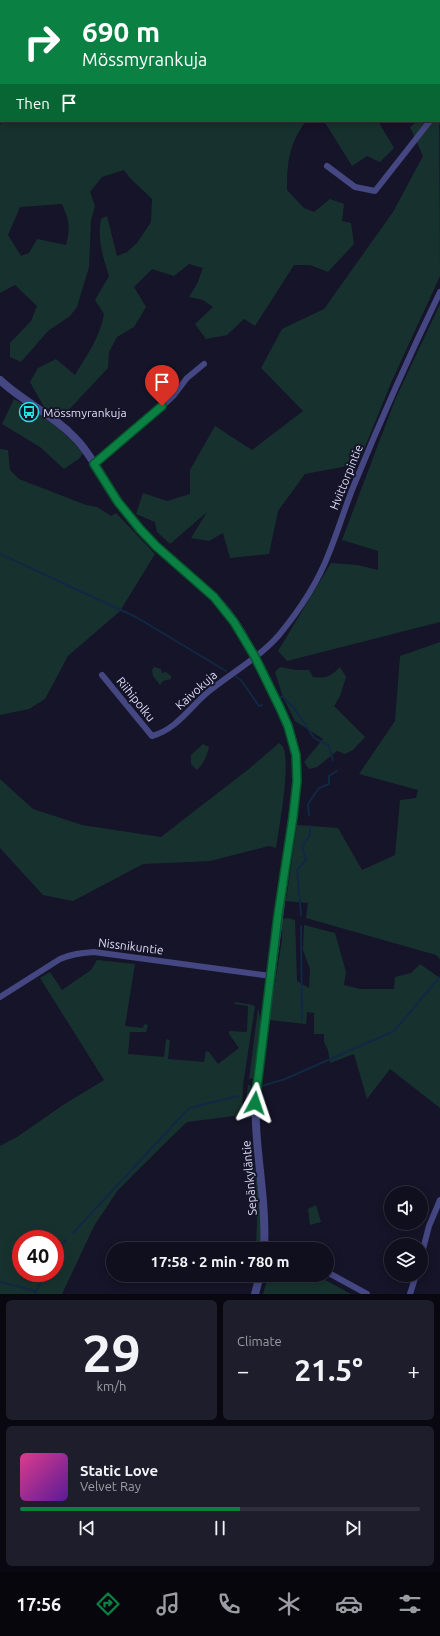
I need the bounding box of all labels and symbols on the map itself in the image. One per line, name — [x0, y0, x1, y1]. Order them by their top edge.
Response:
pin — [145, 365, 179, 406]
bus stop icon: Mössmyrankuja — [18, 401, 40, 423]
place label: Mössmyrankuja — [43, 406, 127, 419]
street label: Hvittorpintie — [327, 442, 365, 512]
street label: Kaivokuja — [173, 668, 219, 712]
street label: Riihipolku — [114, 674, 158, 724]
street label: Nissnikuntie — [98, 936, 164, 956]
position arrow — [234, 1082, 276, 1124]
street label: Sepänkyläntie — [239, 1140, 259, 1216]
speed limit sign: 40 — [12, 1230, 64, 1282]

